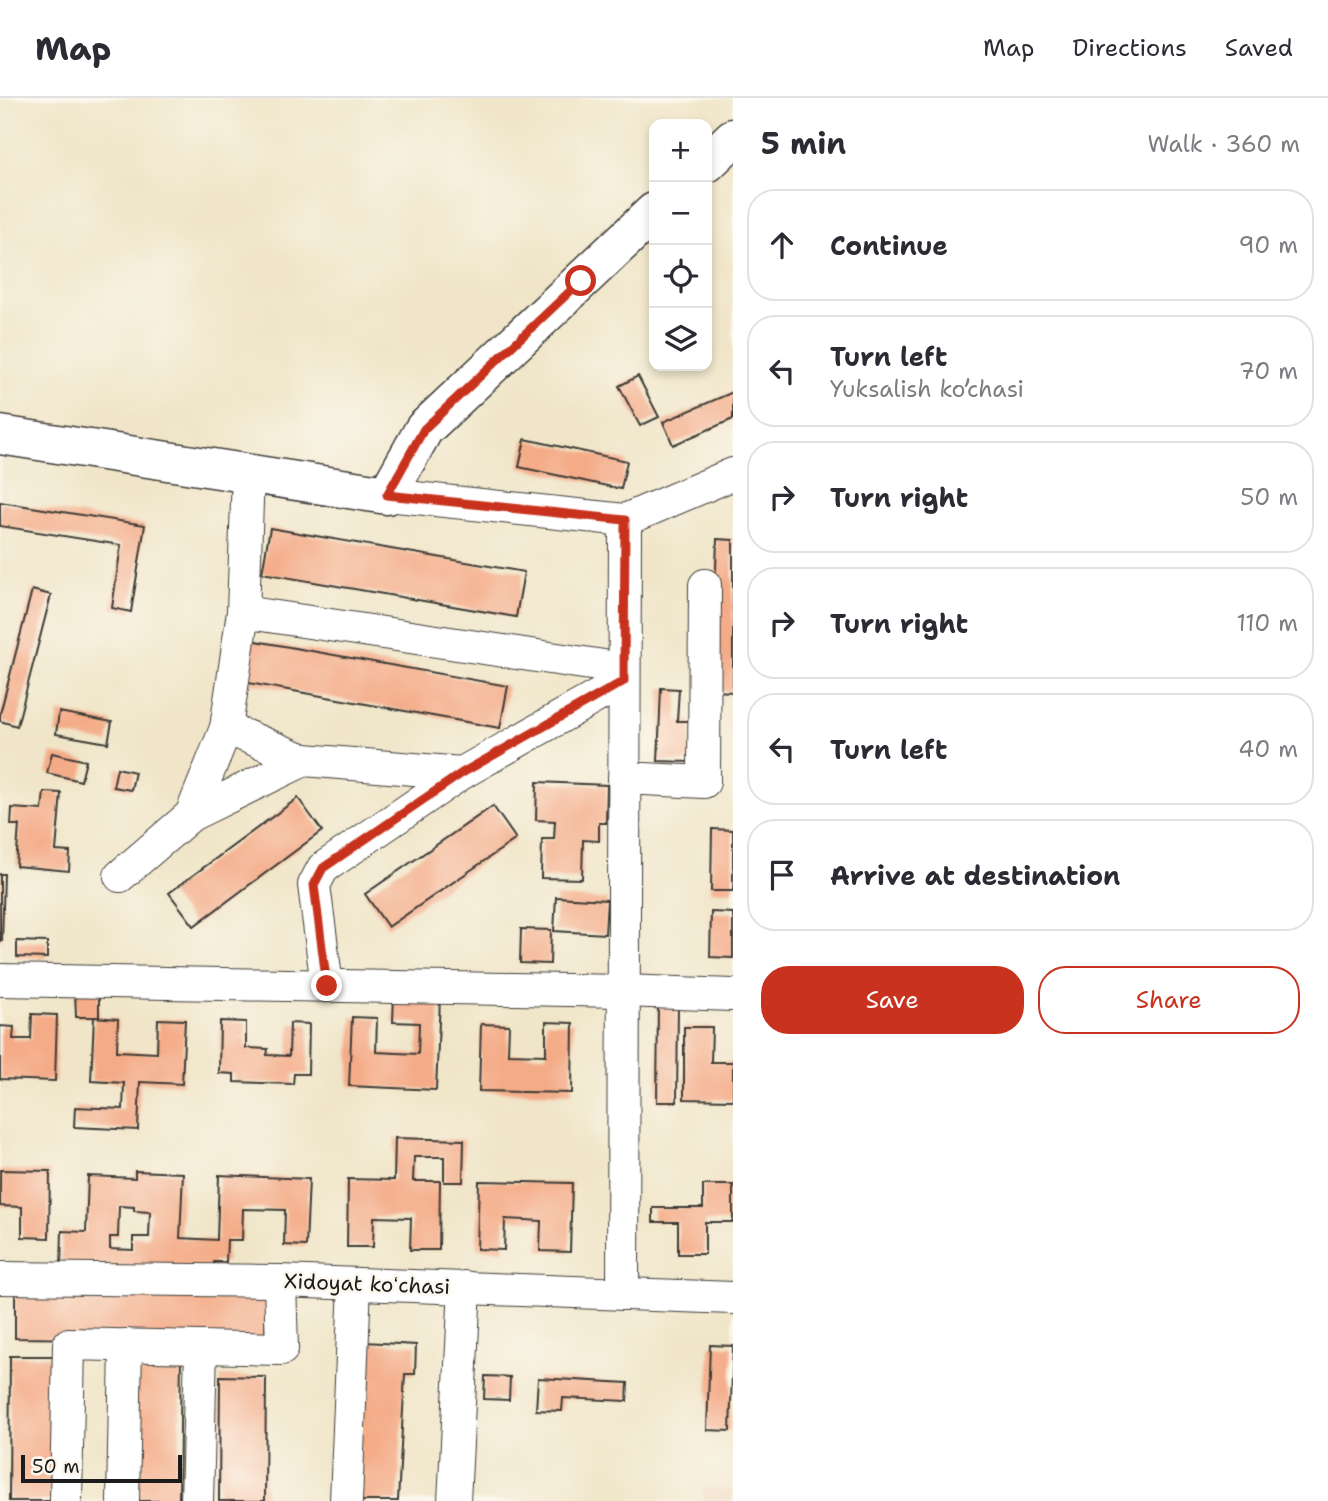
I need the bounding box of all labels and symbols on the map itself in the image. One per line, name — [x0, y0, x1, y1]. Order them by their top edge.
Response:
route start — [565, 265, 596, 296]
route end — [311, 970, 342, 1001]
street label: Xidoyat koʻchasi — [283, 1267, 451, 1301]
scale bar — [21, 1452, 182, 1484]

